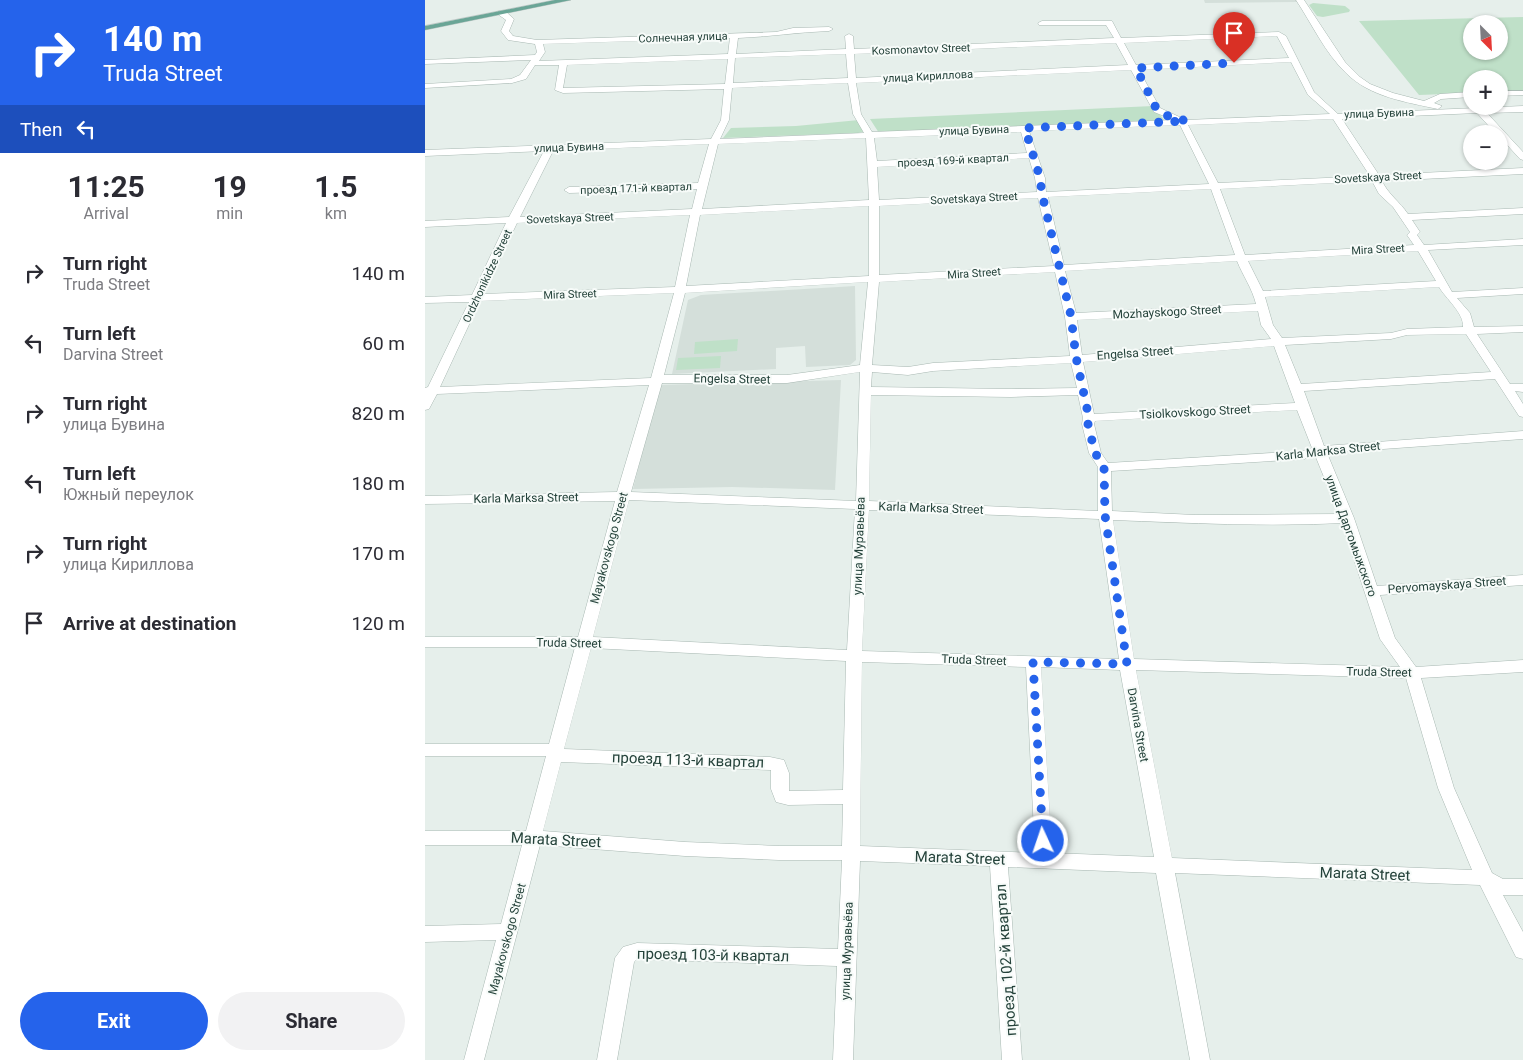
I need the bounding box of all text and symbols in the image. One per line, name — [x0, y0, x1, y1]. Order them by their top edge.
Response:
pin — [1213, 12, 1255, 63]
north arrow — [1463, 15, 1507, 60]
map controls — [1463, 15, 1508, 170]
text: 140 m — [103, 19, 202, 60]
icon: arrive — [1220, 19, 1248, 47]
icon: right — [20, 20, 85, 85]
street label: Солнечная улица — [638, 29, 728, 46]
street label: Kosmonavtov Street — [871, 41, 971, 58]
text: Truda Street — [103, 61, 223, 86]
street label: улица Кириллова — [883, 68, 973, 85]
button: + — [1463, 70, 1508, 115]
street label: улица Бувина — [1344, 106, 1414, 121]
icon: left — [72, 115, 100, 143]
text: Then — [20, 118, 62, 141]
street label: улица Бувина — [939, 123, 1009, 138]
button: − — [1463, 125, 1508, 170]
street label: улица Бувина — [534, 140, 604, 155]
street label: проезд 169-й квартал — [897, 151, 1009, 170]
text: 11:25 — [68, 169, 145, 204]
text: 19 — [212, 169, 247, 204]
text: 1.5 — [314, 169, 357, 204]
street label: Sovetskaya Street — [1334, 169, 1422, 186]
street label: проезд 171-й квартал — [580, 180, 692, 197]
street label: Sovetskaya Street — [930, 190, 1018, 207]
text: Arrival — [83, 204, 129, 223]
text: min — [216, 204, 243, 223]
text: km — [325, 204, 347, 223]
street label: Sovetskaya Street — [526, 210, 614, 227]
street label: Ordzhonikidze Street — [460, 227, 515, 325]
street label: Mira Street — [1351, 242, 1405, 257]
text: Turn right — [63, 252, 147, 275]
icon: right — [20, 259, 48, 287]
text: 140 m — [352, 262, 405, 285]
street label: Mira Street — [947, 265, 1002, 282]
text: Truda Street — [63, 275, 150, 294]
street label: Mira Street — [543, 287, 597, 302]
street label: Mozhayskogo Street — [1112, 302, 1222, 322]
text: Turn left — [63, 322, 136, 345]
icon: left — [20, 329, 48, 357]
text: 60 m — [362, 332, 405, 355]
street label: Engelsa Street — [1096, 343, 1174, 363]
text: Darvina Street — [63, 345, 163, 364]
street label: Engelsa Street — [693, 371, 771, 387]
text: Turn right — [63, 392, 147, 415]
icon: right — [20, 399, 48, 427]
text: 820 m — [352, 402, 405, 425]
street label: Tsiolkovskogo Street — [1139, 402, 1251, 422]
text: улица Бувина — [63, 415, 165, 434]
street label: Karla Marksa Street — [1275, 439, 1381, 463]
text: Turn left — [63, 462, 136, 485]
icon: left — [20, 469, 48, 497]
text: 180 m — [352, 472, 405, 495]
street label: улица Даргомыжского — [1322, 473, 1380, 599]
text: Южный переулок — [63, 485, 194, 504]
street label: Karla Marksa Street — [473, 490, 579, 506]
street label: Mayakovskogo Street — [587, 491, 631, 605]
street label: улица Муравьёва — [850, 497, 868, 595]
street label: Karla Marksa Street — [878, 499, 984, 517]
text: Turn right — [63, 532, 147, 555]
icon: right — [20, 539, 48, 567]
text: 170 m — [352, 542, 405, 565]
text: улица Кириллова — [63, 555, 194, 574]
street label: Pervomayskaya Street — [1387, 574, 1507, 596]
icon: arrive — [20, 609, 48, 637]
text: Arrive at destination — [63, 612, 236, 635]
text: 120 m — [352, 612, 405, 635]
street label: Truda Street — [536, 635, 602, 651]
street label: Truda Street — [941, 652, 1007, 668]
street label: Truda Street — [1346, 664, 1412, 680]
street label: Darvina Street — [1125, 687, 1151, 763]
street label: проезд 113-й квартал — [612, 748, 764, 772]
position arrow — [1016, 814, 1068, 866]
street label: Marata Street — [510, 829, 602, 851]
street label: Marata Street — [914, 847, 1006, 869]
street label: Marata Street — [1319, 863, 1411, 885]
street label: Mayakovskogo Street — [485, 882, 529, 996]
street label: проезд 102-й квартал — [992, 883, 1020, 1037]
street label: улица Муравьёва — [838, 902, 856, 1000]
street label: проезд 103-й квартал — [637, 945, 789, 965]
button: Exit — [20, 992, 208, 1050]
button: Share — [218, 992, 405, 1050]

